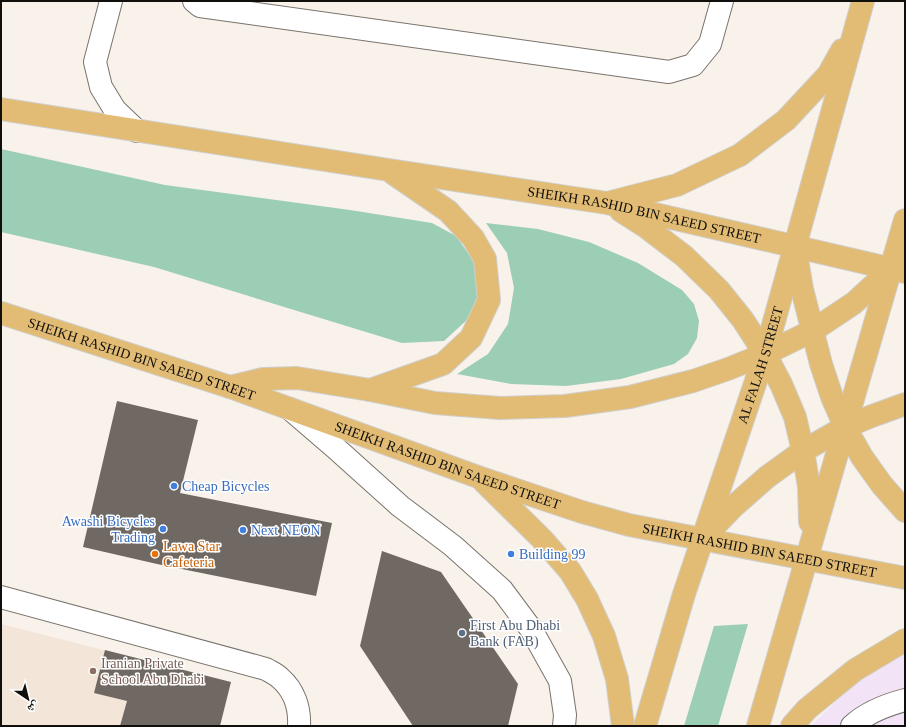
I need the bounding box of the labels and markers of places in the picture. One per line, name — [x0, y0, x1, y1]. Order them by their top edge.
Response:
place label: Cheap Bicycles — [182, 479, 269, 494]
marker: Cheap Bicycles — [169, 481, 179, 491]
place label: Awashi Bicycles Trading — [62, 514, 155, 545]
place label: Next NEON — [251, 523, 321, 538]
marker: Awashi Bicycles Trading — [158, 524, 168, 534]
marker: Next NEON — [238, 525, 248, 535]
place label: Lawa Star Cafeteria — [163, 539, 220, 570]
place label: Building 99 — [519, 547, 586, 562]
marker: Lawa Star Cafeteria — [150, 549, 160, 559]
marker: Building 99 — [506, 549, 516, 559]
place label: First Abu Dhabi Bank (FAB) — [470, 618, 560, 650]
marker: First Abu Dhabi Bank (FAB) — [457, 628, 467, 638]
place label: Iranian Private School Abu Dhabi — [101, 656, 205, 687]
marker: Iranian Private School Abu Dhabi — [88, 666, 98, 676]

